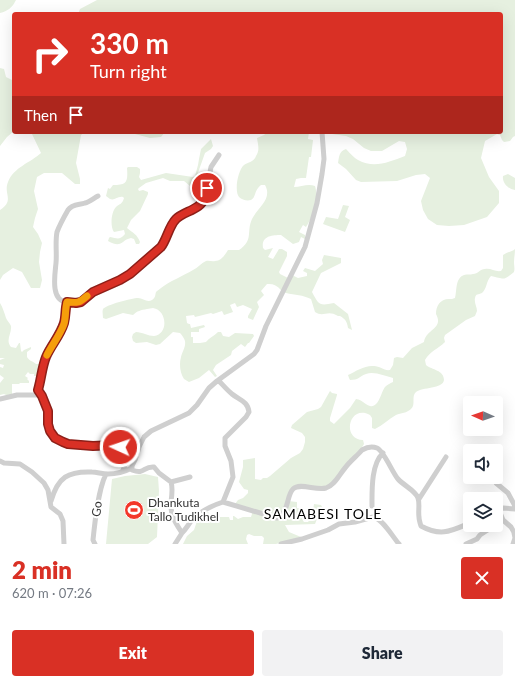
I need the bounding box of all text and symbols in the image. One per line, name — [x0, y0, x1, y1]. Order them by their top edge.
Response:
text: 330 m — [90, 26, 169, 60]
icon: right — [24, 28, 76, 80]
text: Turn right — [90, 60, 167, 82]
icon: arrive — [65, 104, 87, 126]
text: Then — [24, 106, 57, 124]
pin — [190, 171, 224, 205]
icon: arrive — [196, 177, 218, 199]
north arrow — [463, 396, 503, 436]
map controls — [463, 396, 503, 532]
position arrow — [99, 426, 141, 468]
button: sound — [463, 444, 503, 484]
button: layers — [463, 492, 503, 532]
place label: Dhankuta Tallo Tudikhel — [148, 495, 219, 524]
sports icon: Dhankuta Tallo Tudikhel — [123, 499, 145, 521]
street label: Go — [88, 500, 105, 518]
district label: SAMABESI TOLE — [264, 505, 382, 522]
text: 2 min — [12, 555, 72, 584]
button: close — [461, 557, 503, 599]
text: 620 m · 07:26 — [12, 585, 92, 601]
button: Exit — [12, 630, 254, 676]
button: Share — [262, 630, 503, 676]

